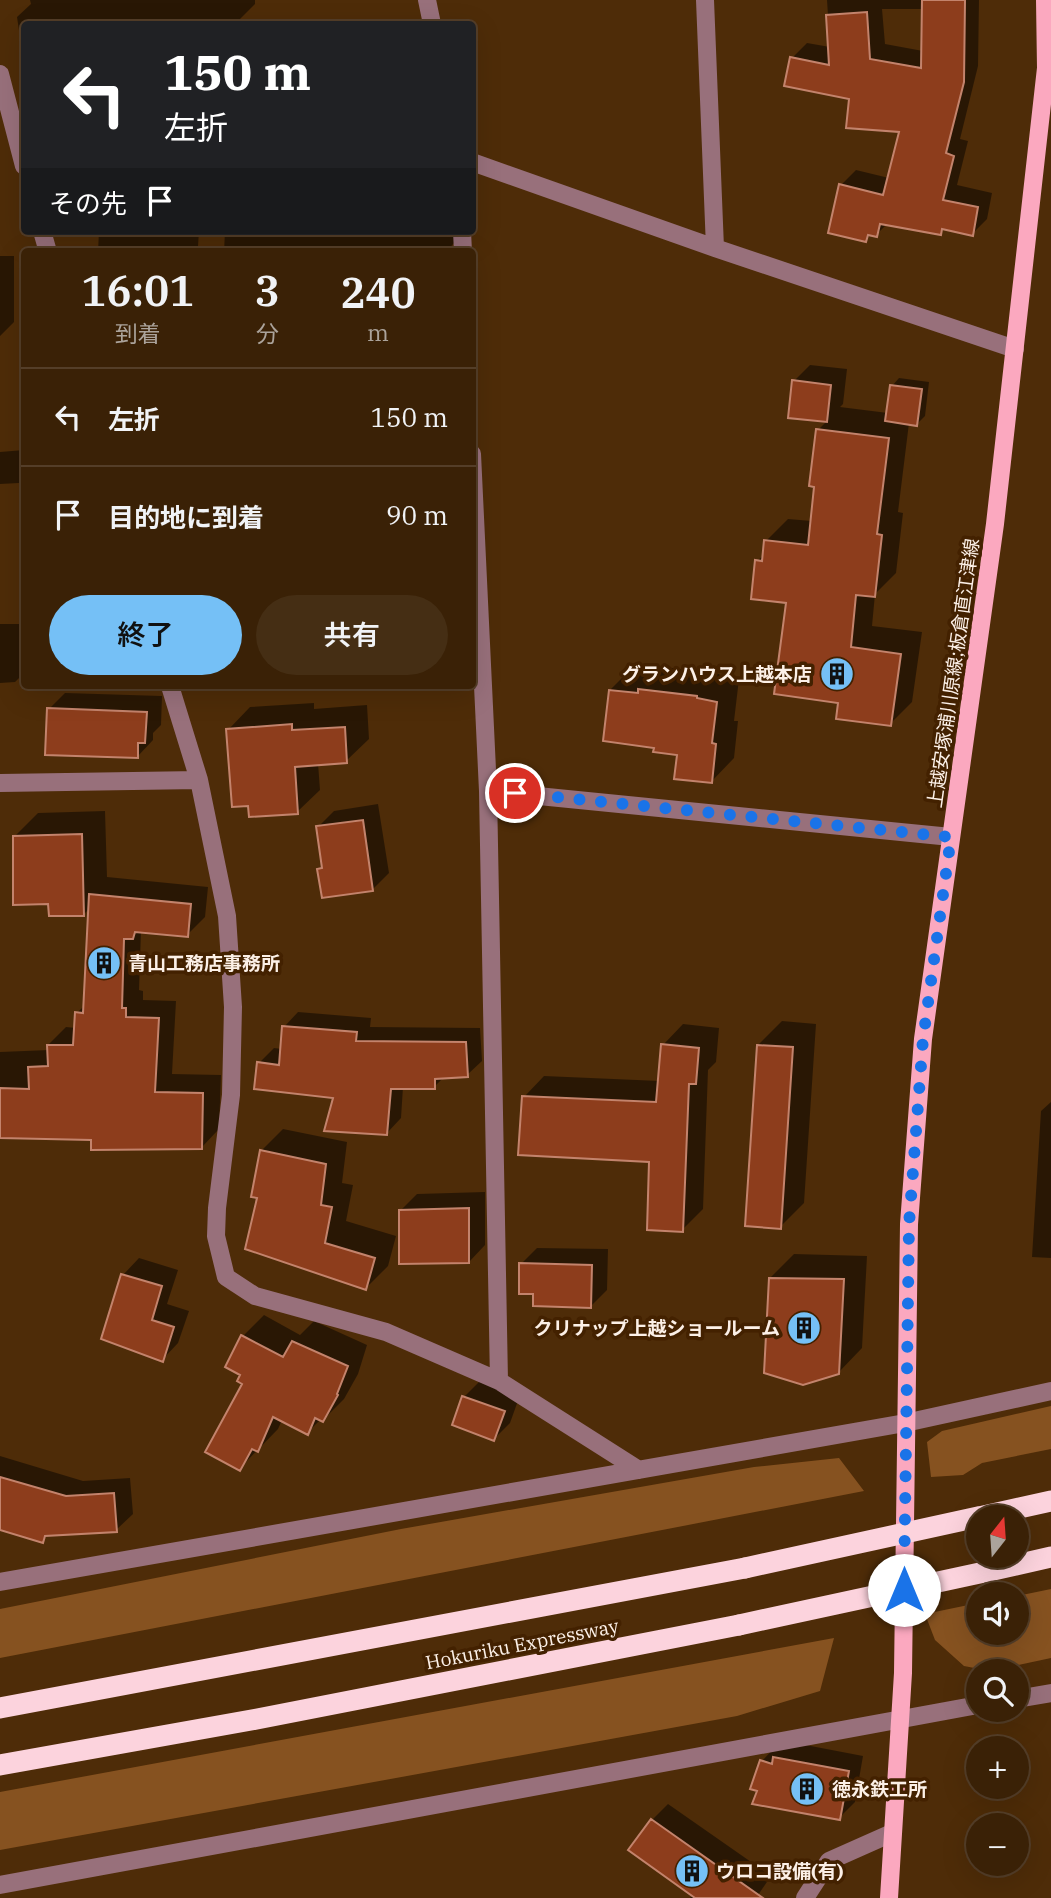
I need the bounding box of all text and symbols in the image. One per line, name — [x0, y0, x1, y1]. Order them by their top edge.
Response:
text: 150 m — [164, 40, 311, 103]
icon: left — [49, 49, 140, 140]
text: 左折 — [164, 106, 228, 148]
icon: arrive — [141, 182, 179, 220]
text: その先 — [49, 186, 127, 220]
text: 16:01 — [81, 263, 195, 318]
text: 3 — [255, 263, 280, 318]
text: 240 — [340, 265, 416, 320]
text: m — [367, 317, 389, 347]
text: 到着 — [115, 318, 161, 348]
text: 分 — [256, 318, 279, 348]
icon: left — [49, 398, 87, 436]
text: 150 m — [370, 400, 448, 434]
text: 左折 — [108, 402, 160, 436]
icon: arrive — [49, 496, 87, 534]
text: 90 m — [386, 498, 448, 532]
text: 目的地に到着 — [108, 500, 264, 534]
street label: 上越安塚浦川原線;板倉直江津線 — [922, 537, 984, 809]
button: 終了 — [49, 595, 242, 675]
button: 共有 — [256, 595, 448, 675]
building icon: グランハウス上越本店 — [818, 655, 856, 693]
place label: グランハウス上越本店 — [622, 662, 812, 686]
pin — [485, 763, 545, 823]
icon: arrive — [496, 774, 534, 812]
building icon: 青山工務店事務所 — [85, 944, 123, 982]
place label: 青山工務店事務所 — [128, 951, 280, 975]
building icon: クリナップ上越ショールーム — [785, 1309, 823, 1347]
place label: クリナップ上越ショールーム — [534, 1316, 780, 1340]
north arrow — [966, 1505, 1029, 1568]
map controls — [966, 1505, 1029, 1876]
position arrow — [867, 1553, 941, 1627]
button: sound — [966, 1582, 1029, 1645]
street label: Hokuriku Expressway — [423, 1613, 621, 1674]
button: search — [966, 1659, 1029, 1722]
button: + — [966, 1736, 1029, 1799]
building icon: 徳永鉄工所 — [788, 1770, 826, 1808]
place label: 徳永鉄工所 — [832, 1777, 927, 1801]
button: − — [966, 1813, 1029, 1876]
building icon: ウロコ設備(有) — [673, 1852, 711, 1890]
place label: ウロコ設備(有) — [716, 1859, 844, 1883]

